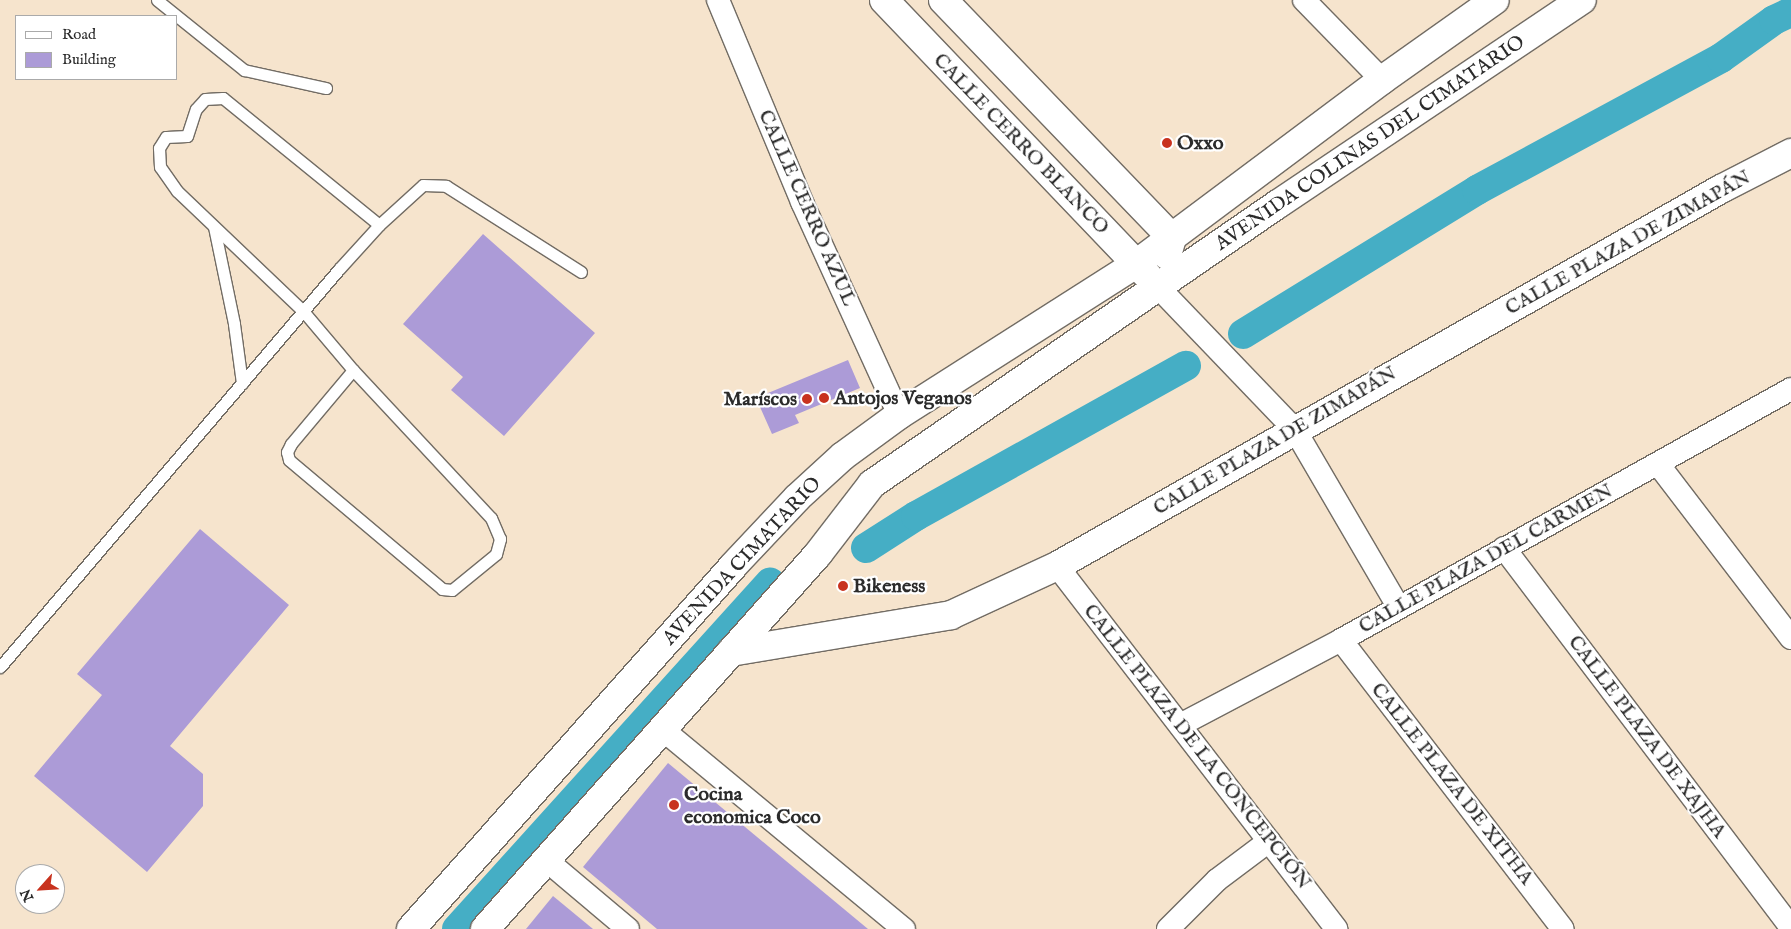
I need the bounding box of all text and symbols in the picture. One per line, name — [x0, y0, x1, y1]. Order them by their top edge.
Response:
legend — [15, 15, 178, 80]
text: Road — [62, 25, 96, 44]
street label: AVENIDA COLINAS DEL CIMATARIO — [1211, 30, 1529, 256]
street label: CALLE CERRO BLANCO — [928, 49, 1114, 239]
text: Building — [62, 50, 116, 69]
street label: CALLE CERRO AZUL — [753, 106, 861, 310]
place label: Oxxo — [1177, 131, 1224, 155]
marker: Oxxo — [1161, 137, 1173, 149]
street label: CALLE PLAZA DE ZIMAPÁN — [1501, 165, 1755, 321]
street label: CALLE PLAZA DE ZIMAPÁN — [1149, 361, 1401, 521]
place label: Antojos Veganos — [834, 386, 972, 410]
place label: Maríscos — [723, 387, 797, 411]
marker: Antojos Veganos — [818, 392, 830, 404]
marker: Maríscos — [801, 393, 813, 405]
street label: AVENIDA CIMATARIO — [658, 472, 826, 650]
street label: CALLE PLAZA DEL CARMEN — [1355, 479, 1617, 639]
place label: Bikeness — [853, 574, 925, 598]
marker: Bikeness — [837, 580, 849, 592]
street label: CALLE PLAZA DE LA CONCEPCIÓN — [1078, 600, 1316, 894]
street label: CALLE PLAZA DE XAJHA — [1563, 631, 1731, 843]
street label: CALLE PLAZA DE XITHA — [1366, 678, 1538, 890]
place label: Cocina economica Coco — [684, 782, 821, 829]
marker: Cocina economica Coco — [668, 799, 680, 811]
north arrow — [15, 864, 65, 914]
text: N — [17, 886, 38, 905]

